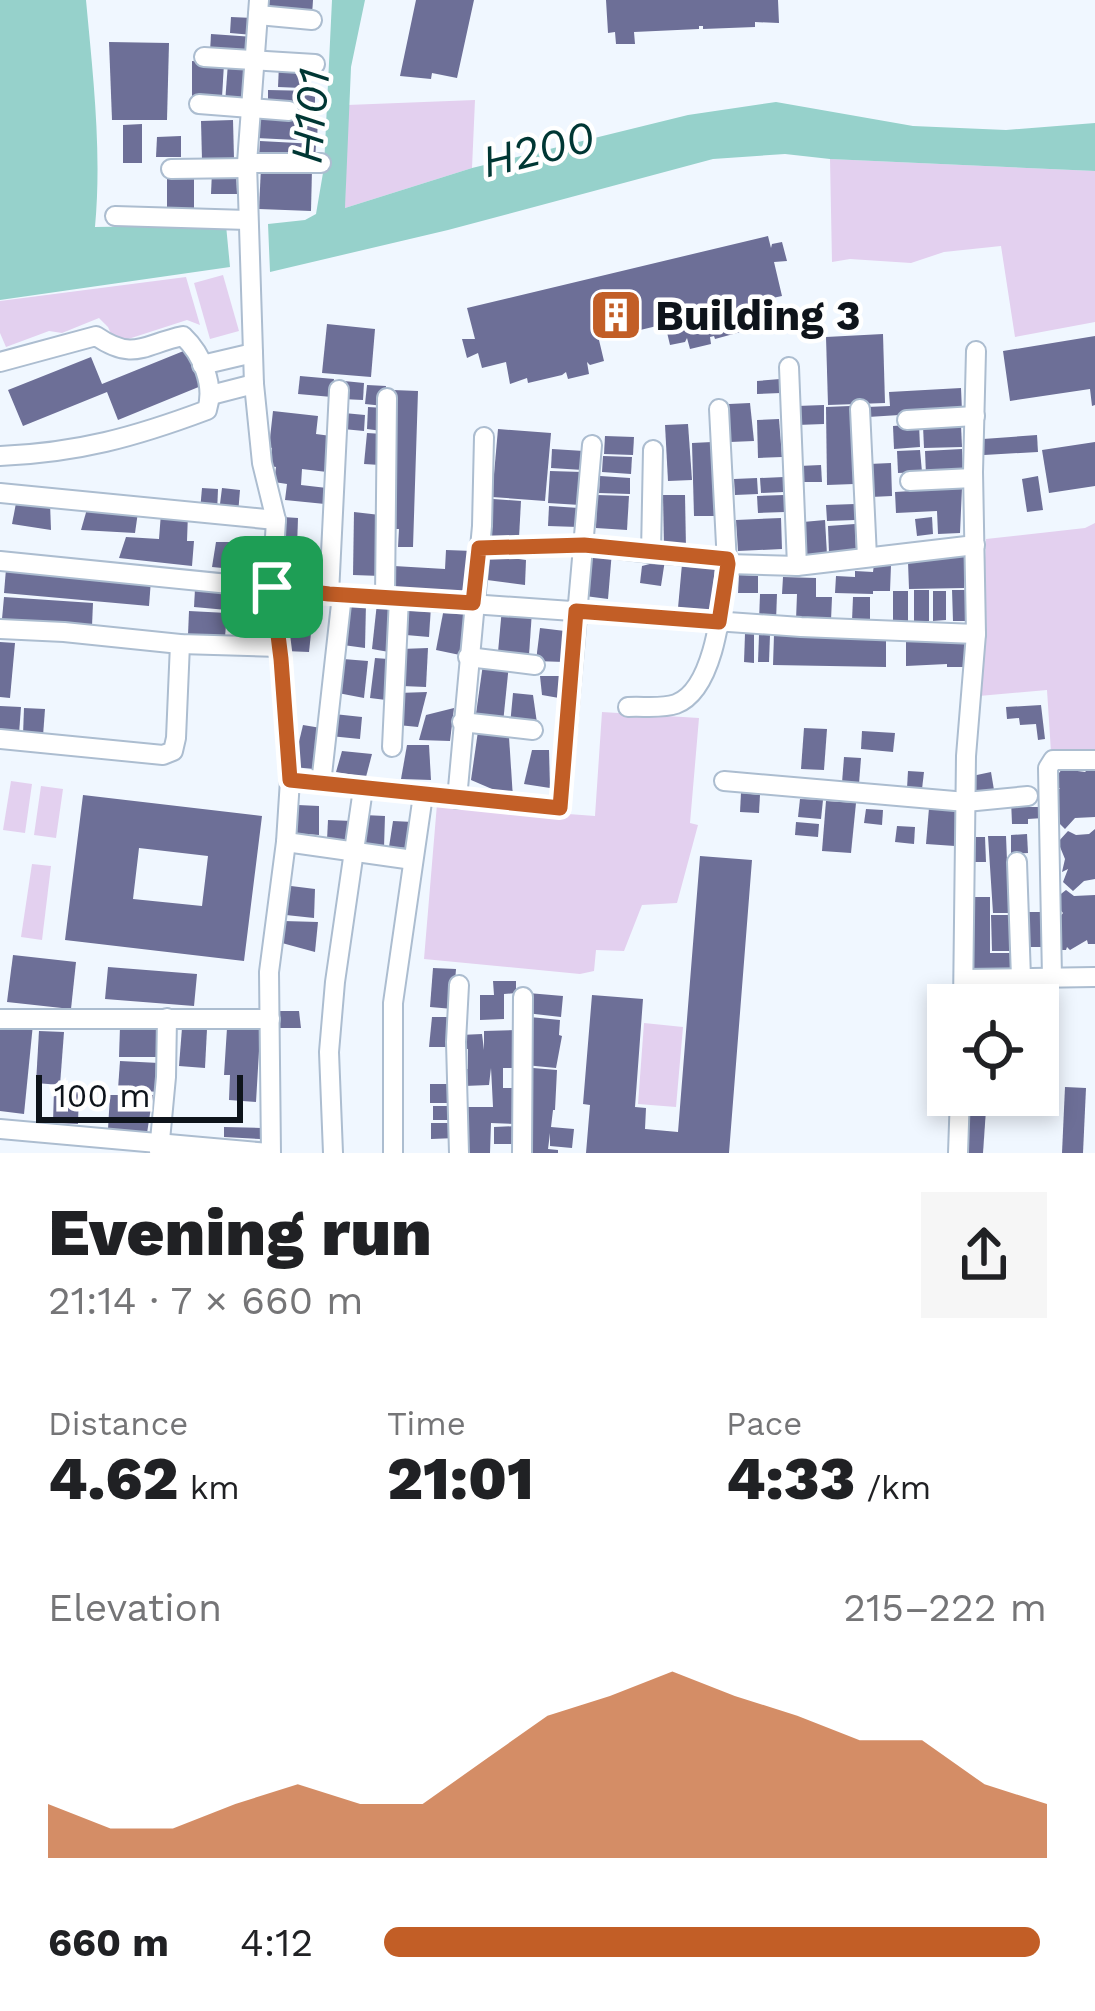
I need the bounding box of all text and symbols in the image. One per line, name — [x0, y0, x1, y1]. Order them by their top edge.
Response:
water label: H101 — [279, 66, 341, 166]
water label: H200 — [476, 109, 600, 189]
building icon: Building 3 — [588, 287, 644, 343]
place label: Building 3 — [655, 291, 861, 340]
pin — [221, 536, 323, 638]
icon: arrive — [239, 554, 305, 620]
map controls — [927, 984, 1059, 1116]
button: locate — [927, 984, 1059, 1116]
scale bar — [36, 1069, 243, 1122]
text: 100 m — [54, 1076, 151, 1115]
button: share — [921, 1192, 1047, 1318]
text: Evening run — [48, 1194, 432, 1271]
text: 21:14 · 7 × 660 m — [48, 1278, 363, 1323]
text: Distance — [48, 1404, 188, 1443]
text: Time — [387, 1404, 466, 1443]
text: Pace — [726, 1404, 802, 1443]
text: 4.62 — [48, 1443, 178, 1514]
text: 21:01 — [387, 1443, 534, 1514]
text: 4:33 — [726, 1443, 855, 1514]
text: km — [178, 1468, 240, 1507]
text: /km — [855, 1468, 931, 1507]
text: Elevation — [48, 1585, 222, 1630]
text: 215–222 m — [843, 1585, 1047, 1630]
text: 660 m — [48, 1920, 169, 1965]
text: 4:12 — [240, 1920, 313, 1965]

